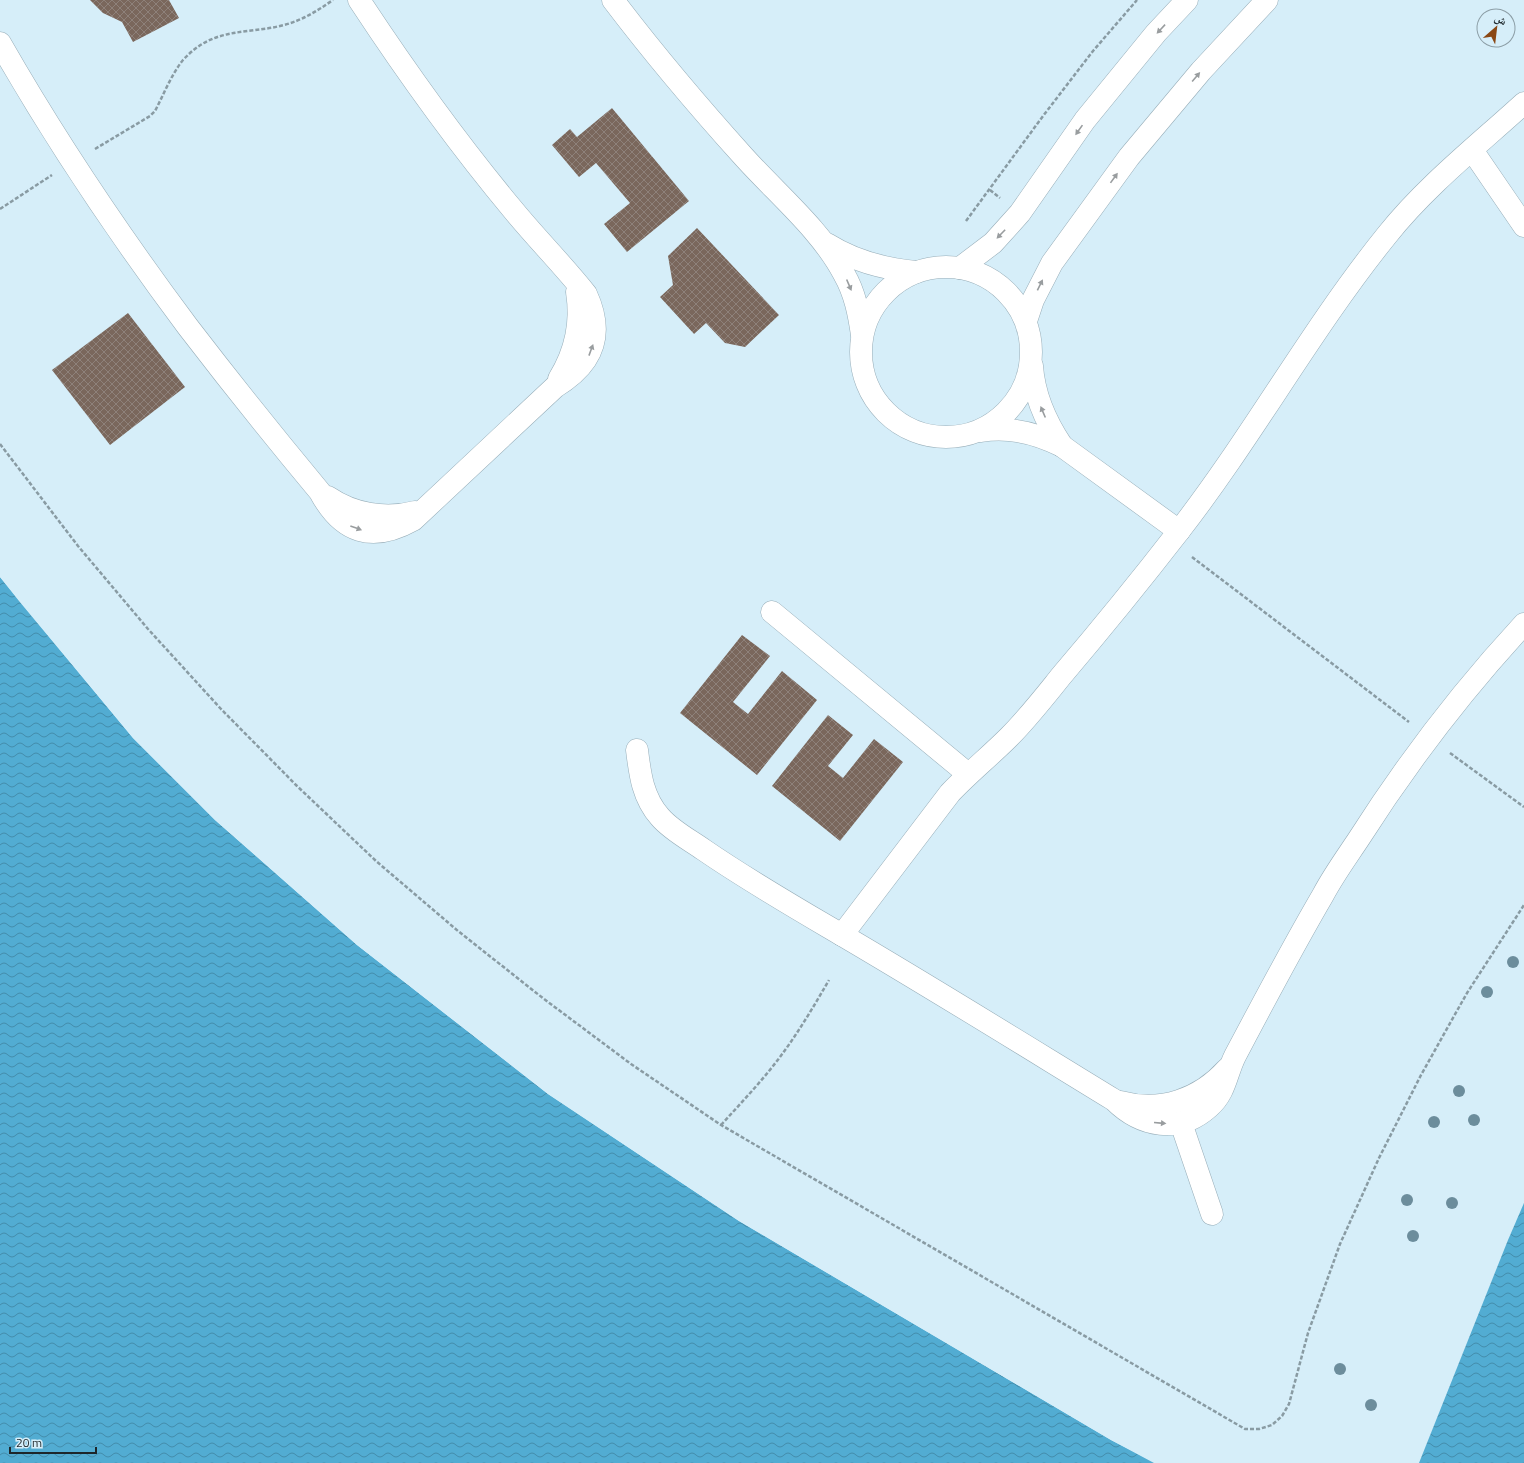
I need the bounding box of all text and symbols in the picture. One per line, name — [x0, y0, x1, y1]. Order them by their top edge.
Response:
north arrow — [1476, 8, 1516, 48]
text: ش — [1492, 9, 1510, 29]
one-way arrow — [1156, 23, 1165, 34]
one-way arrow — [1191, 72, 1200, 83]
one-way arrow — [1075, 124, 1083, 135]
one-way arrow — [1110, 173, 1118, 184]
one-way arrow — [996, 229, 1006, 239]
one-way arrow — [846, 279, 852, 290]
one-way arrow — [1037, 279, 1043, 291]
one-way arrow — [588, 343, 594, 355]
one-way arrow — [1040, 406, 1046, 418]
one-way arrow — [351, 525, 363, 531]
one-way arrow — [1154, 1120, 1166, 1127]
scale bar — [10, 1429, 96, 1455]
text: 20 m — [16, 1433, 42, 1452]

